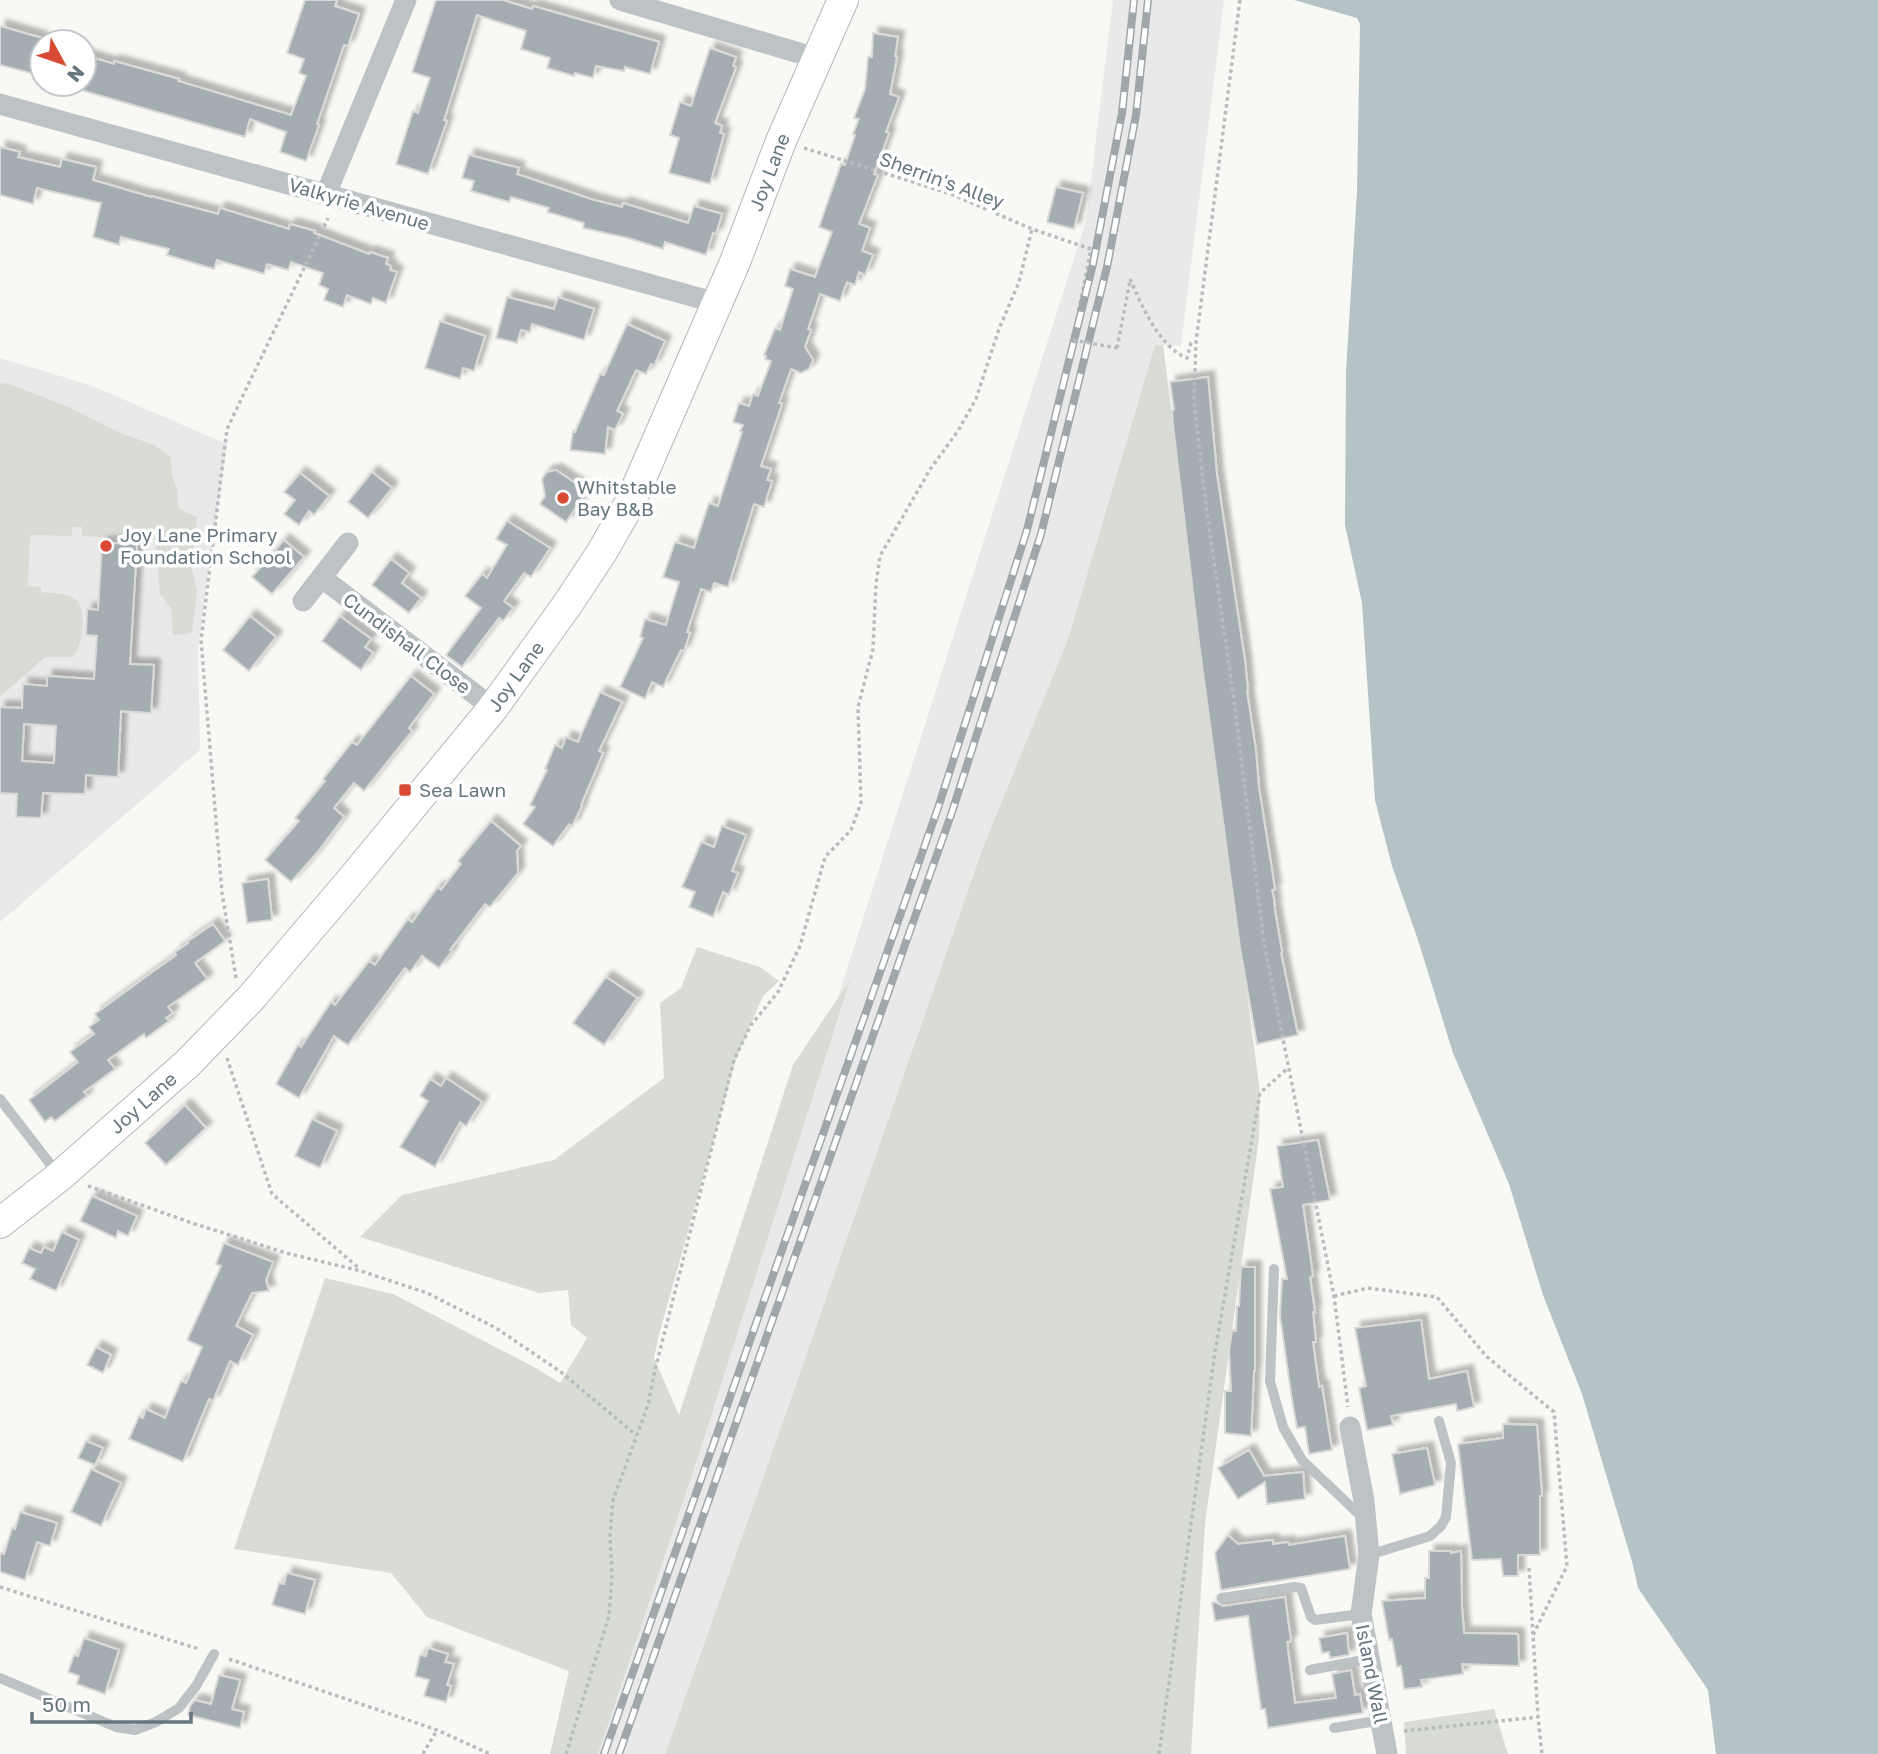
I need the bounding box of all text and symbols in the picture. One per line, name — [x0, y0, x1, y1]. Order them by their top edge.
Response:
north arrow — [28, 28, 98, 98]
text: N — [63, 61, 90, 87]
street label: Joy Lane — [743, 129, 794, 214]
street label: Sherrin's Alley — [877, 146, 1008, 213]
street label: Valkyrie Avenue — [286, 172, 432, 235]
place label: Whitstable Bay B&B — [577, 475, 677, 520]
marker: Whitstable Bay B&B — [555, 490, 571, 506]
place label: Joy Lane Primary Foundation School — [120, 523, 292, 568]
marker: Joy Lane Primary Foundation School — [98, 538, 114, 554]
street label: Cundishall Close — [339, 587, 476, 698]
street label: Joy Lane — [482, 636, 548, 716]
place label: Sea Lawn — [419, 778, 506, 801]
marker: Sea Lawn — [397, 782, 413, 798]
street label: Joy Lane — [105, 1067, 181, 1138]
street label: Island Wall — [1352, 1622, 1393, 1726]
scale bar — [32, 1680, 191, 1724]
text: 50 m — [42, 1691, 91, 1717]

